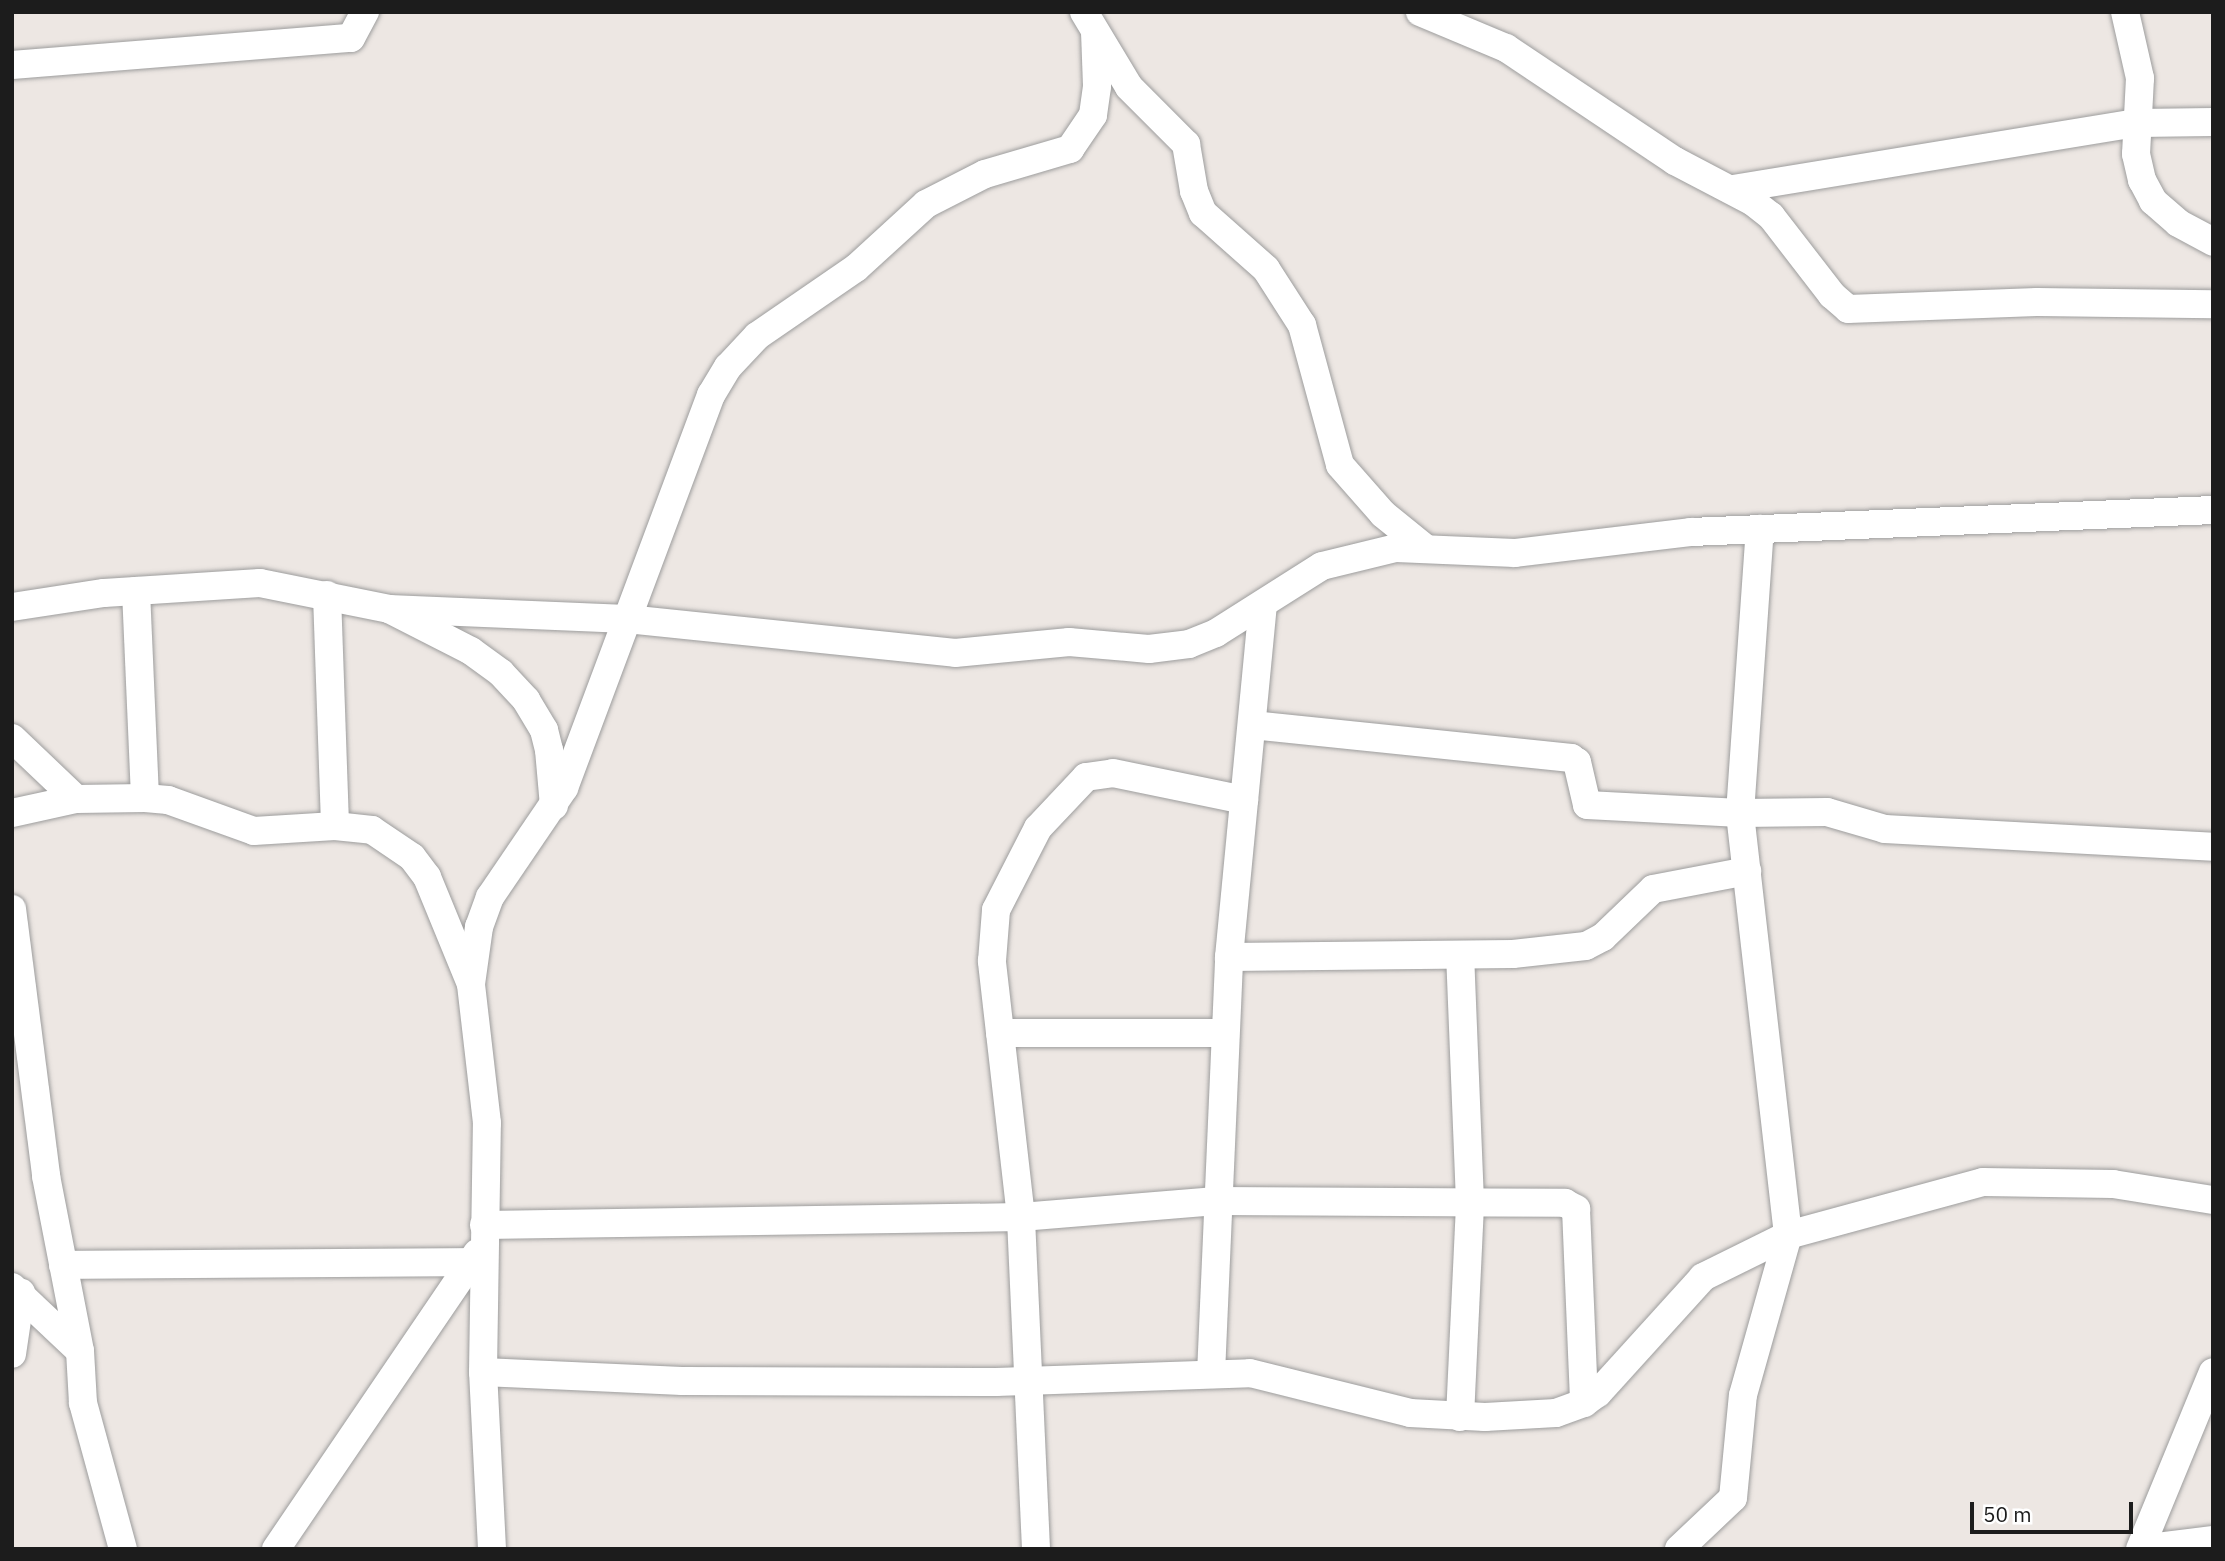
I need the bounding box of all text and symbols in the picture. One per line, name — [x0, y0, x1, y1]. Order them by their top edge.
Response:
scale bar — [1973, 1488, 2136, 1532]
text: 50 m — [1983, 1500, 2032, 1528]

